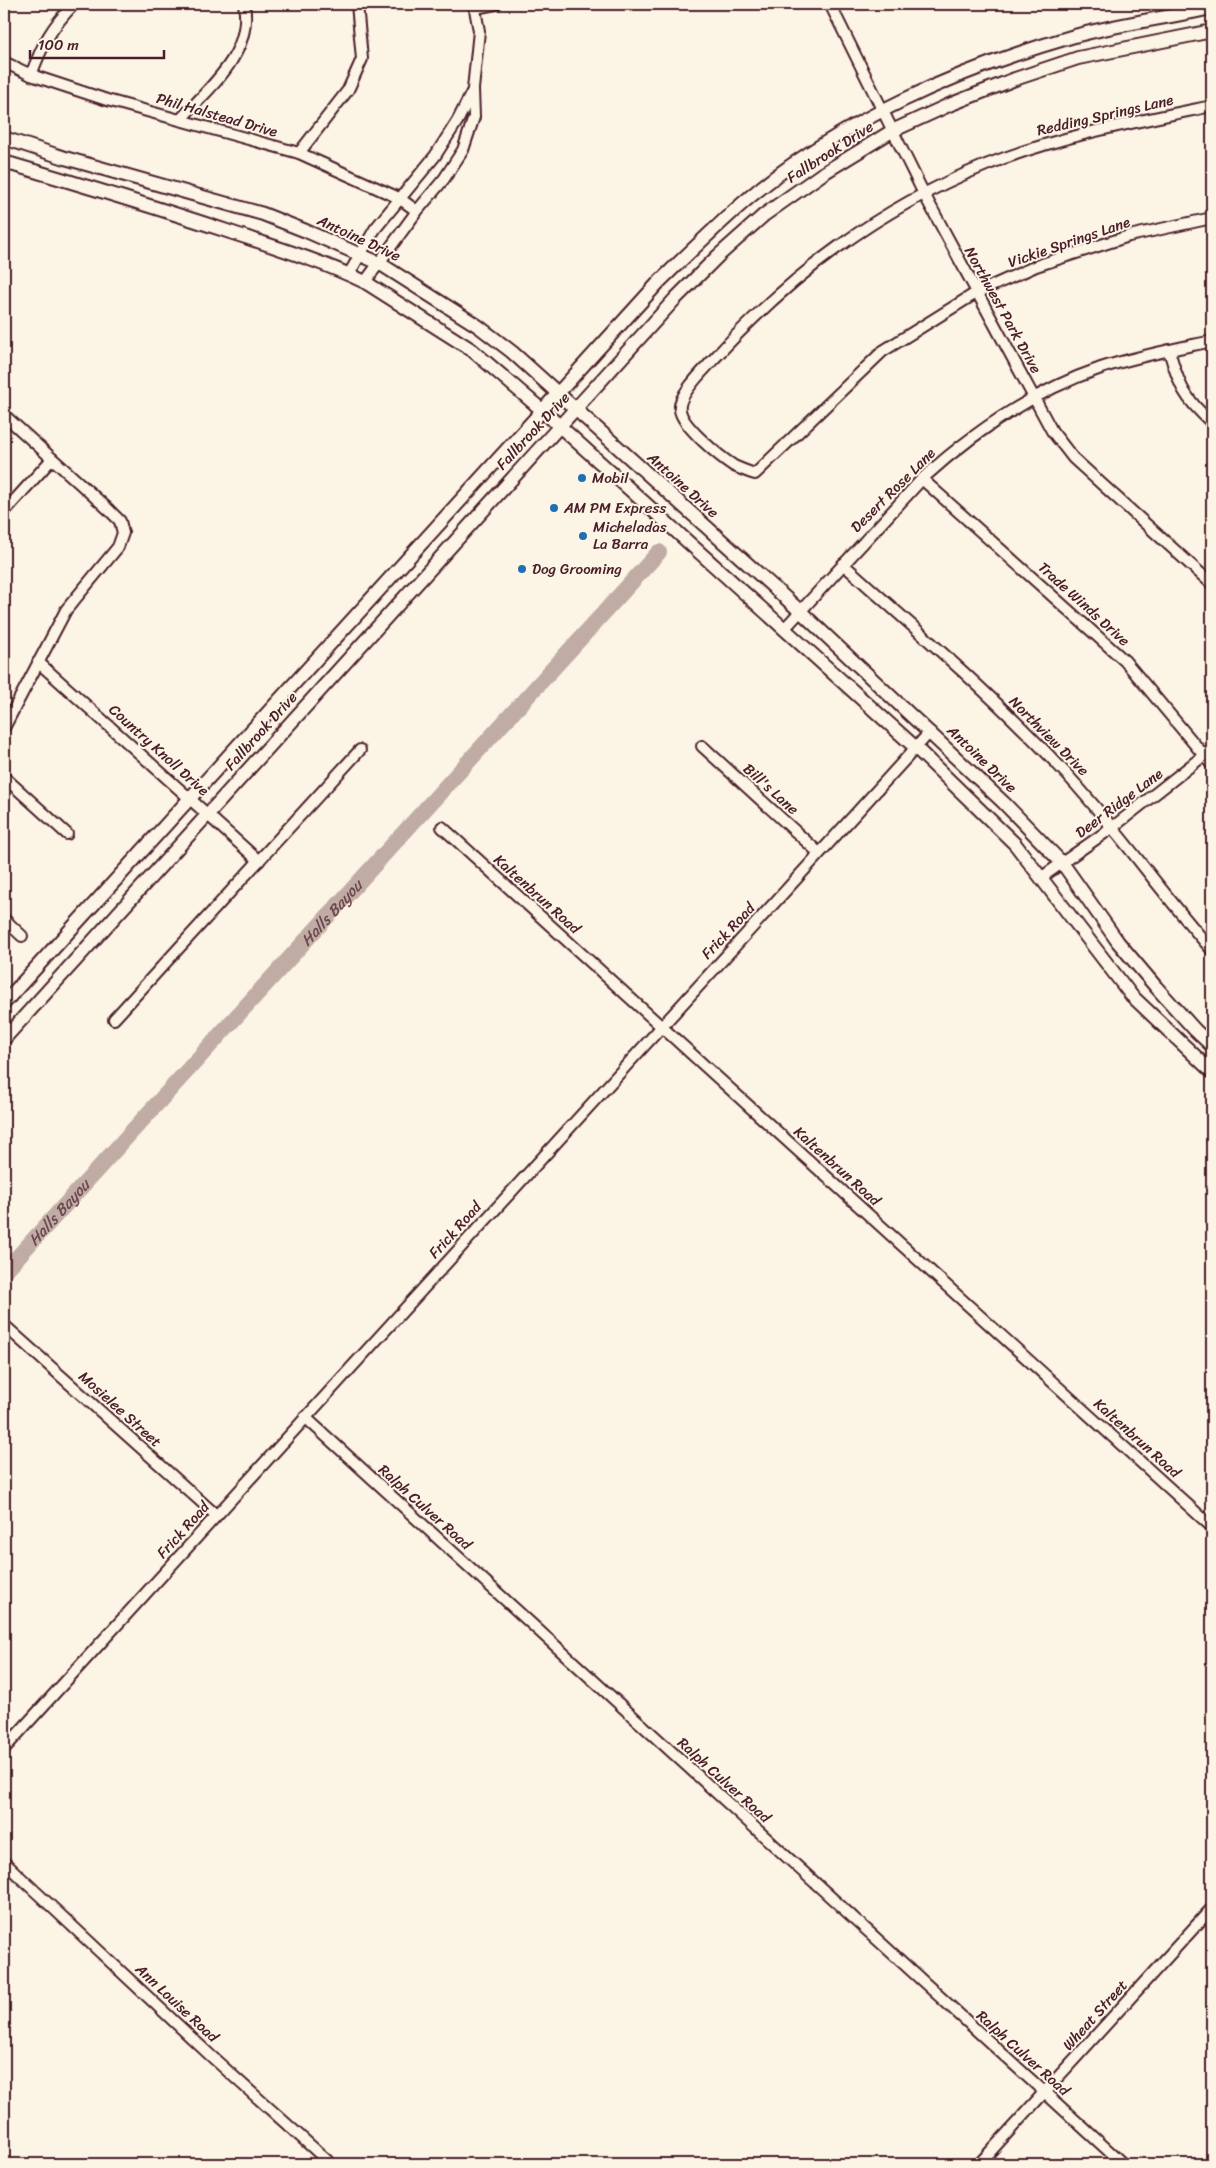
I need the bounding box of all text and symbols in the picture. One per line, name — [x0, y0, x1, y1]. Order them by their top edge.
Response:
scale bar — [30, 28, 164, 60]
text: 100 m — [38, 32, 79, 58]
street label: Phil Halstead Drive — [153, 85, 281, 145]
street label: Redding Springs Lane — [1034, 87, 1176, 143]
street label: Fallbrook Drive — [781, 114, 879, 190]
street label: Antoine Drive — [312, 207, 405, 269]
street label: Vickie Springs Lane — [1004, 209, 1134, 275]
street label: Northwest Park Drive — [957, 242, 1049, 379]
street label: Fallbrook Drive — [490, 386, 577, 476]
street label: Desert Rose Lane — [844, 441, 942, 539]
street label: Antoine Drive — [640, 445, 725, 525]
place label: Mobil — [592, 465, 629, 491]
marker: Mobil — [576, 472, 588, 484]
place label: AM PM Express — [563, 495, 666, 521]
marker: AM PM Express — [548, 502, 560, 514]
place label: Micheladas La Barra — [593, 514, 667, 557]
marker: Micheladas La Barra — [577, 530, 589, 542]
street label: Trade Winds Drive — [1032, 555, 1136, 653]
place label: Dog Grooming — [532, 556, 622, 582]
marker: Dog Grooming — [516, 563, 528, 575]
street label: Fallbrook Drive — [218, 685, 304, 777]
street label: Northview Drive — [1003, 690, 1096, 783]
street label: Country Knoll Drive — [103, 697, 215, 803]
street label: Antoine Drive — [940, 718, 1023, 800]
street label: Bill's Lane — [737, 757, 805, 822]
street label: Deer Ridge Lane — [1069, 761, 1169, 845]
street label: Kaltenbrun Road — [487, 848, 587, 941]
water label: Halls Bayou — [293, 870, 371, 953]
street label: Frick Road — [695, 896, 762, 965]
street label: Kaltenbrun Road — [787, 1120, 887, 1213]
water label: Halls Bayou — [20, 1170, 99, 1252]
street label: Frick Road — [422, 1194, 489, 1265]
street label: Mosielee Street — [72, 1364, 168, 1454]
street label: Kaltenbrun Road — [1087, 1392, 1187, 1485]
street label: Ralph Culver Road — [372, 1458, 479, 1557]
street label: Frick Road — [150, 1494, 217, 1565]
street label: Ralph Culver Road — [671, 1731, 778, 1830]
street label: Ann Louise Road — [128, 1956, 226, 2050]
street label: Wheat Street — [1056, 1973, 1134, 2056]
street label: Ralph Culver Road — [970, 2004, 1077, 2103]

